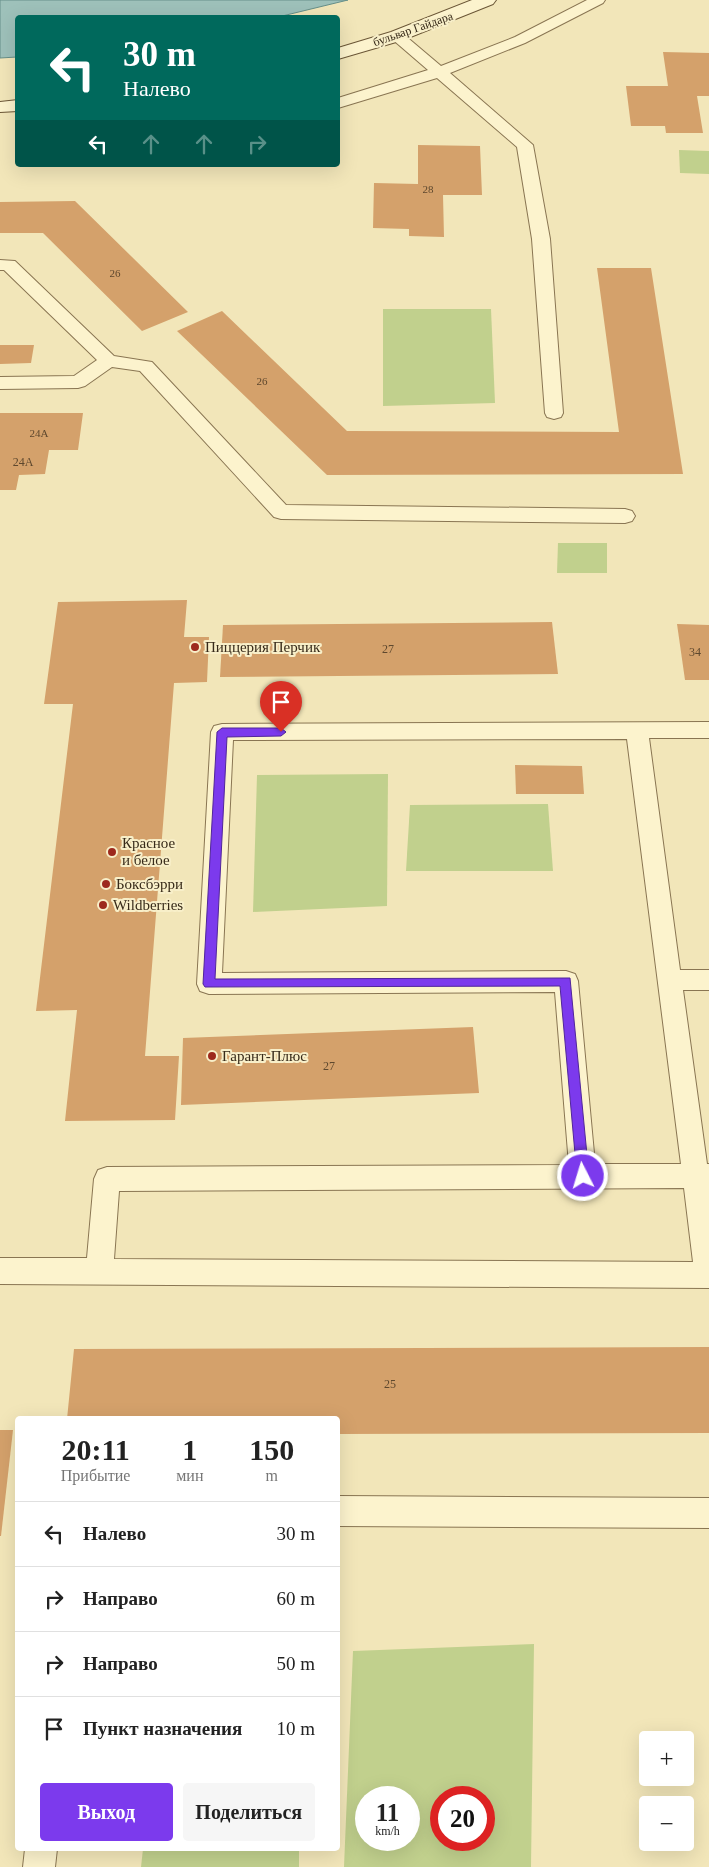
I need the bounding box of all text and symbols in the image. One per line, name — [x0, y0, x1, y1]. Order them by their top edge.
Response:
street label: бульвар Гайдара — [371, 9, 455, 49]
icon: left — [40, 35, 105, 100]
text: 30 m — [123, 35, 196, 74]
text: Налево — [123, 76, 191, 101]
icon: left — [84, 130, 112, 158]
icon: ahead — [137, 130, 165, 158]
icon: ahead — [190, 130, 218, 158]
icon: right — [243, 130, 271, 158]
house number: 28 — [423, 183, 434, 195]
house number: 26 — [110, 267, 121, 279]
house number: 26 — [257, 375, 268, 387]
house number: 24А — [30, 427, 49, 439]
house number: 24А — [13, 455, 34, 469]
place label: Пиццерия Перчик — [205, 639, 321, 655]
marker: Пиццерия Перчик — [189, 641, 201, 653]
house number: 27 — [382, 642, 394, 656]
house number: 34 — [689, 645, 701, 659]
pin — [260, 681, 302, 732]
icon: arrive — [267, 688, 295, 716]
place label: Красное и белое — [122, 835, 176, 868]
marker: Красное и белое — [106, 846, 118, 858]
place label: Боксбэрри — [116, 876, 183, 892]
marker: Боксбэрри — [100, 878, 112, 890]
place label: Wildberries — [113, 897, 183, 913]
marker: Wildberries — [97, 899, 109, 911]
place label: Гарант-Плюс — [222, 1048, 307, 1064]
marker: Гарант-Плюс — [206, 1050, 218, 1062]
house number: 27 — [323, 1059, 335, 1073]
position arrow — [556, 1149, 608, 1201]
house number: 25 — [384, 1377, 396, 1391]
text: 20:11 — [61, 1433, 130, 1466]
text: 1 — [182, 1433, 197, 1466]
text: 150 — [249, 1433, 294, 1466]
text: Прибытие — [61, 1467, 130, 1484]
text: мин — [176, 1467, 203, 1484]
text: m — [265, 1467, 278, 1484]
icon: left — [40, 1520, 68, 1548]
text: Налево — [83, 1523, 146, 1544]
text: 30 m — [276, 1523, 315, 1544]
icon: right — [40, 1585, 68, 1613]
text: Направо — [83, 1588, 158, 1609]
text: 60 m — [276, 1588, 315, 1609]
icon: right — [40, 1650, 68, 1678]
text: Направо — [83, 1653, 158, 1674]
text: 50 m — [276, 1653, 315, 1674]
icon: arrive — [40, 1715, 68, 1743]
text: Пункт назначения — [83, 1718, 242, 1739]
text: 10 m — [276, 1718, 315, 1739]
map controls — [639, 1731, 694, 1851]
button: + — [639, 1731, 694, 1786]
button: Выход — [40, 1783, 173, 1841]
button: Поделиться — [183, 1783, 315, 1841]
speed limit sign: 20 — [430, 1786, 495, 1851]
button: − — [639, 1796, 694, 1851]
text: 11 — [376, 1799, 399, 1826]
text: km/h — [375, 1824, 400, 1838]

